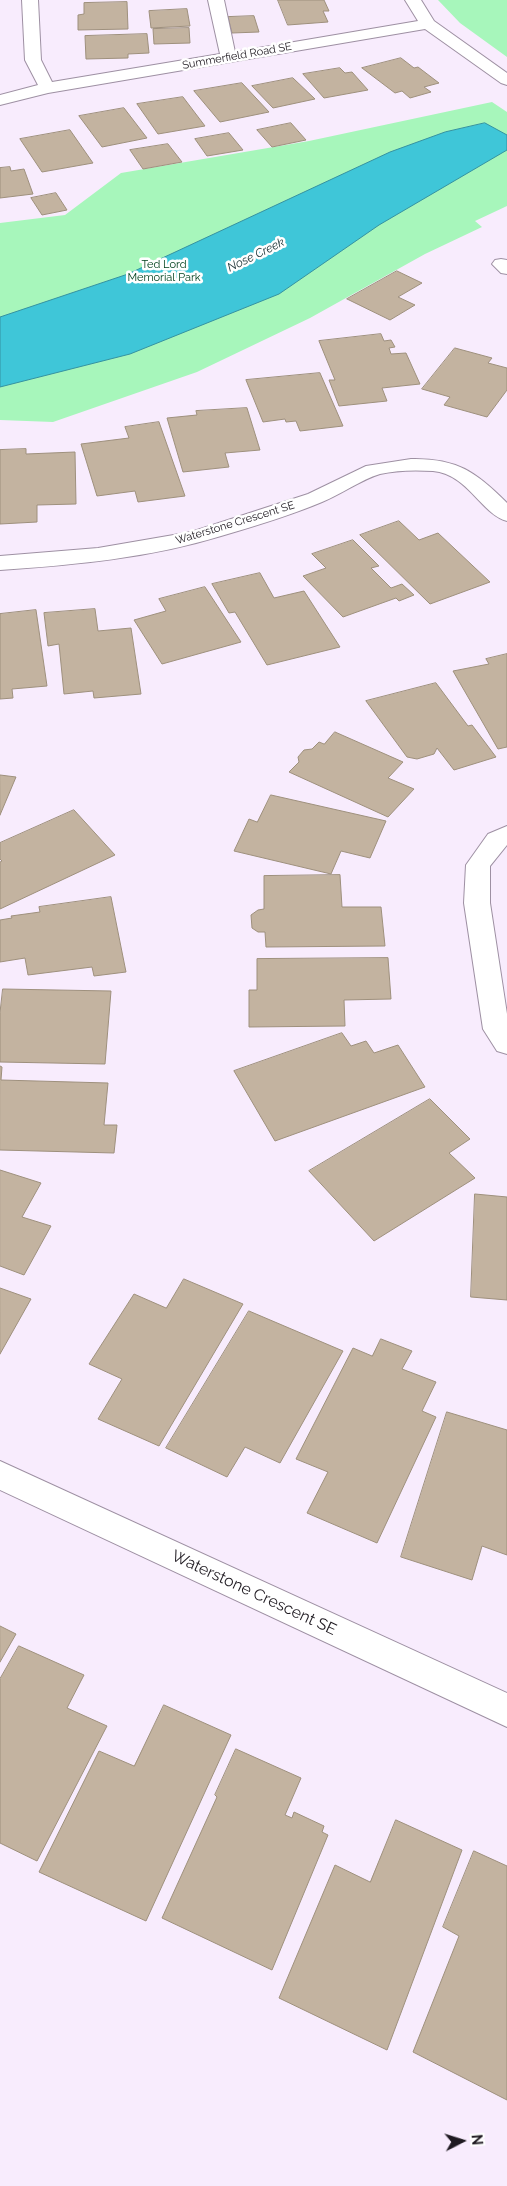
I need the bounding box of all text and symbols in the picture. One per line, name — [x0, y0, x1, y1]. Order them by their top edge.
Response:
street label: Summerfield Road SE — [181, 40, 293, 72]
water label: Nose Creek — [225, 235, 287, 275]
park label: Ted Lord Memorial Park — [127, 258, 201, 284]
street label: Waterstone Crescent SE — [174, 499, 296, 547]
street label: Waterstone Crescent SE — [168, 1546, 340, 1640]
north arrow — [437, 2116, 487, 2166]
text: N — [469, 2134, 485, 2146]

